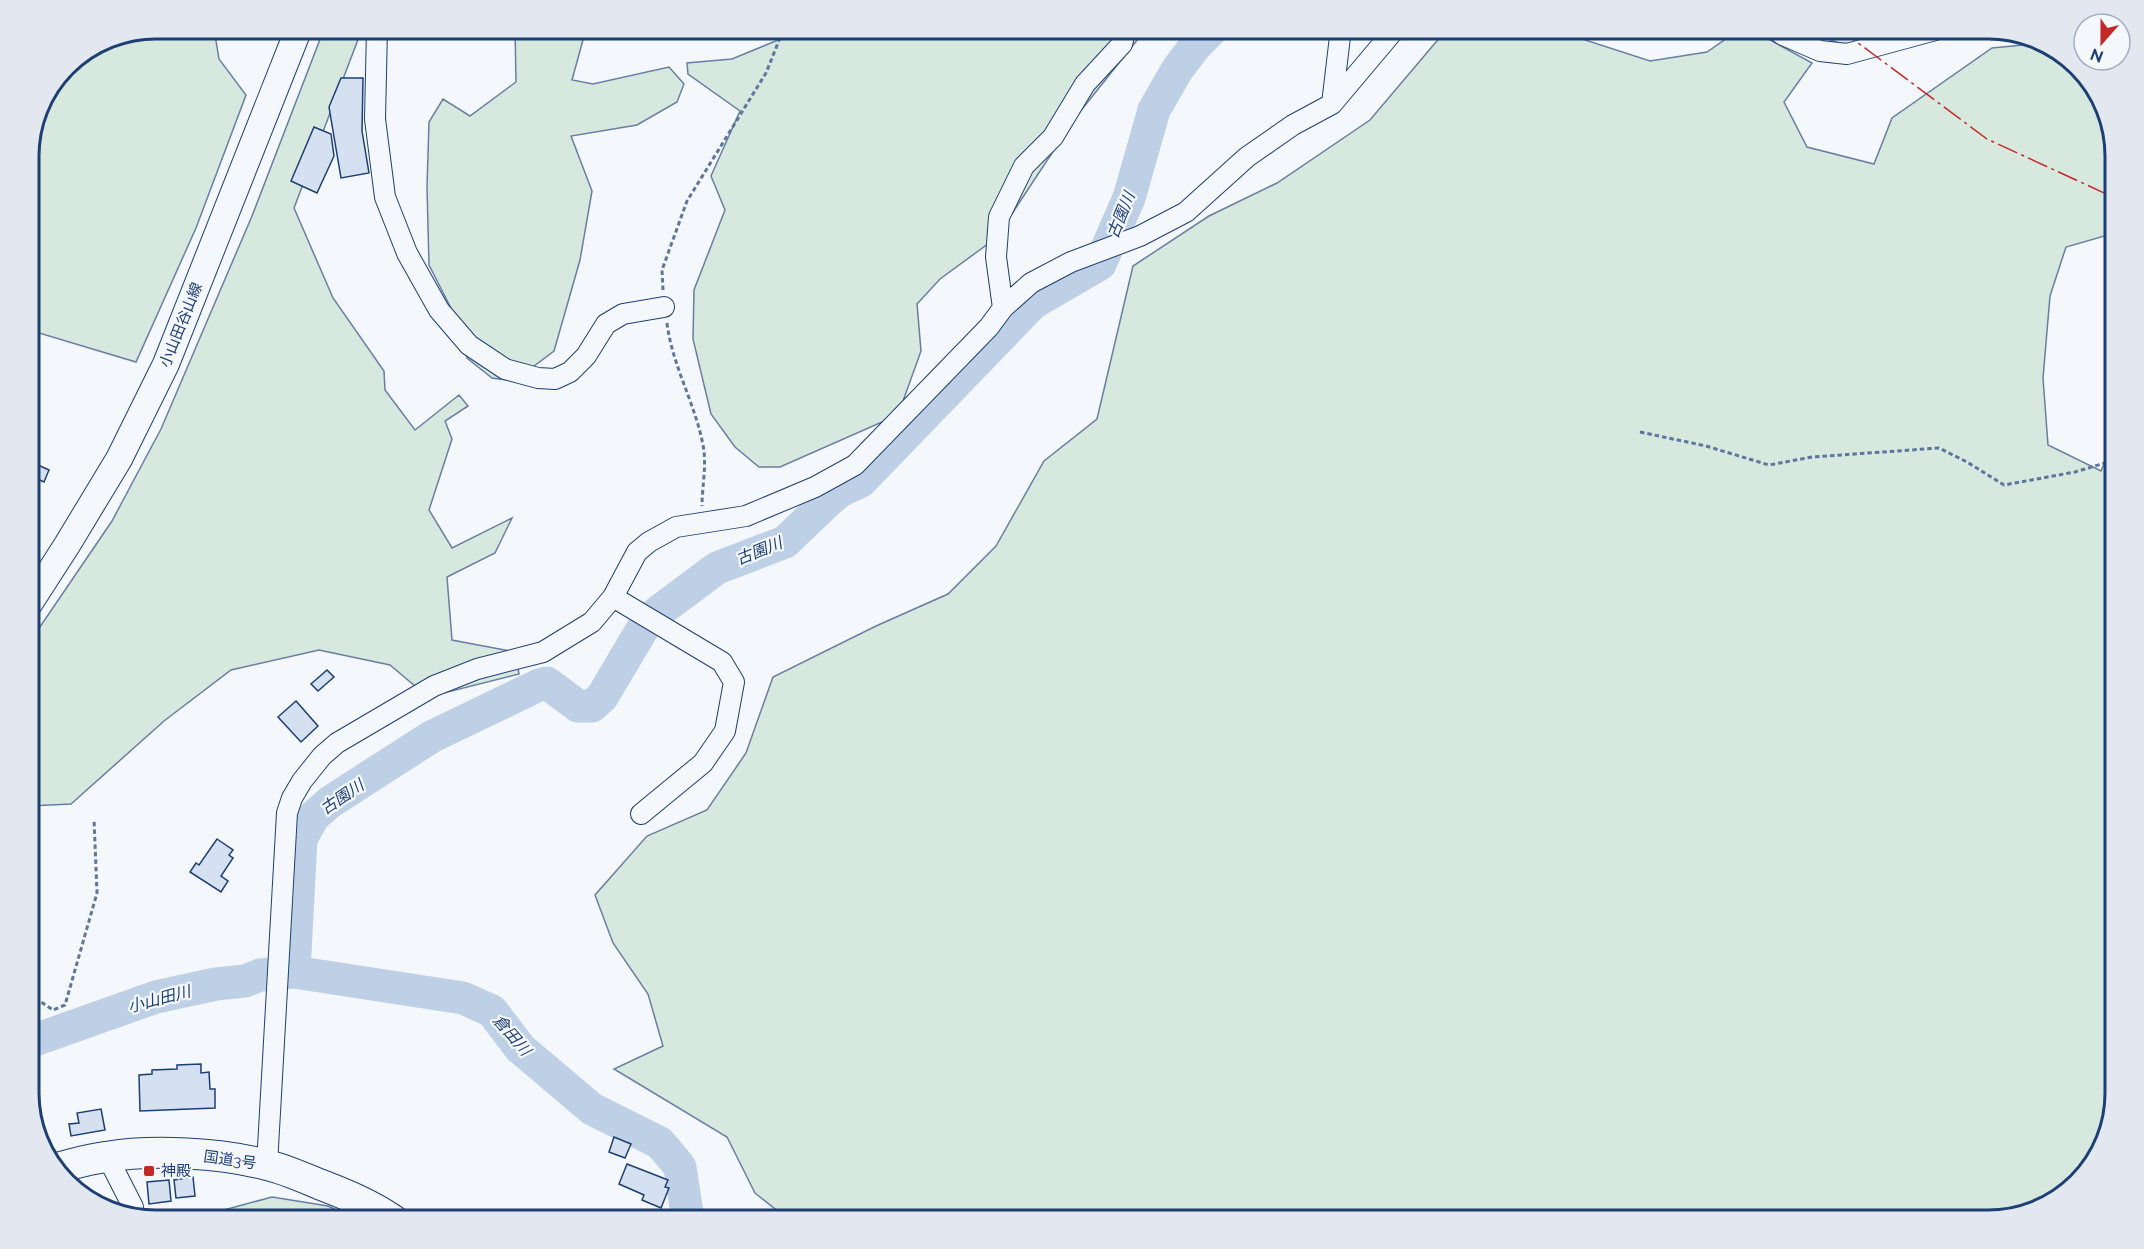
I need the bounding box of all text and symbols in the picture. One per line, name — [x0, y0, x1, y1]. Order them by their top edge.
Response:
north arrow — [2072, 12, 2132, 72]
text: N — [2088, 44, 2106, 67]
water label: 古園川 — [1103, 187, 1140, 241]
street label: 小山田谷山線 — [156, 280, 206, 370]
water label: 古園川 — [733, 532, 787, 569]
water label: 古園川 — [317, 775, 369, 818]
water label: 小山田川 — [126, 981, 194, 1016]
water label: 倉田川 — [489, 1011, 536, 1061]
street label: 国道3号 — [202, 1147, 258, 1173]
place label: 神殿 — [161, 1162, 191, 1180]
marker: 神殿 — [142, 1164, 156, 1178]

